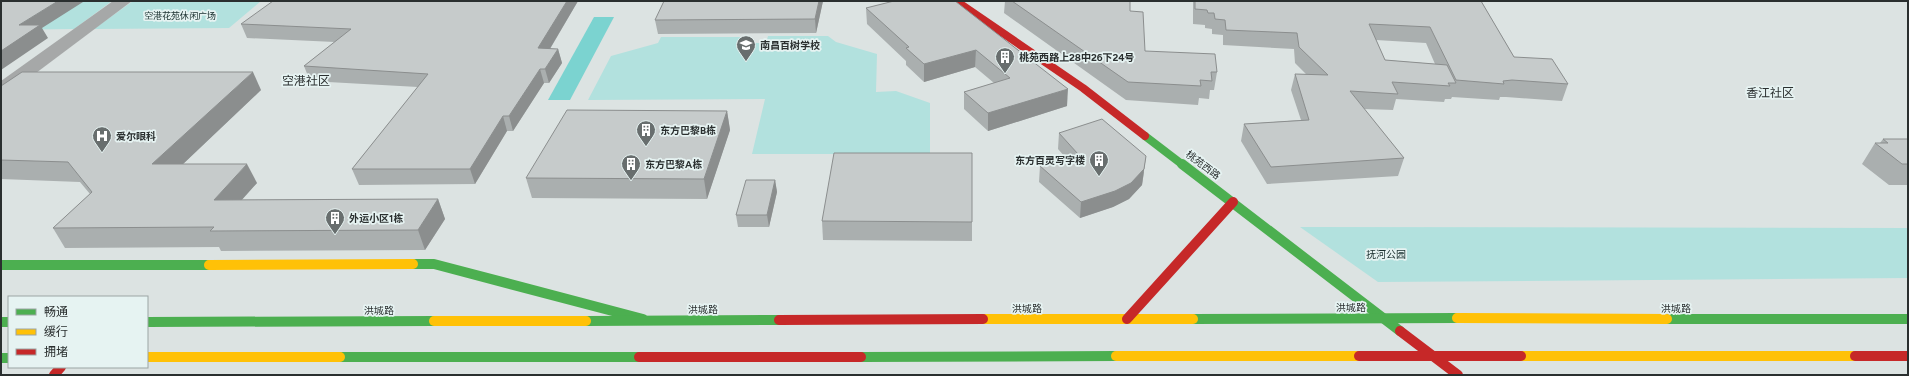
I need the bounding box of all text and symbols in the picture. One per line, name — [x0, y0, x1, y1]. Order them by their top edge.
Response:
park label: 空港花苑休闲广场 — [144, 10, 216, 21]
school or university icon: 南昌百树学校 — [735, 34, 757, 62]
place label: 南昌百树学校 — [760, 39, 820, 52]
building icon: 桃苑西路上28中26下24号 — [994, 46, 1016, 74]
place label: 桃苑西路上28中26下24号 — [1019, 51, 1135, 64]
district label: 空港社区 — [282, 74, 330, 88]
district label: 香江社区 — [1746, 86, 1794, 100]
building icon: 东方巴黎B栋 — [635, 119, 657, 147]
place label: 东方巴黎B栋 — [660, 124, 716, 137]
hospital icon: 爱尔眼科 — [91, 125, 113, 153]
place label: 爱尔眼科 — [116, 130, 156, 143]
street label: 桃苑西路 — [1183, 148, 1223, 182]
building icon: 东方百灵写字楼 — [1088, 149, 1110, 177]
building icon: 东方巴黎A栋 — [620, 153, 642, 181]
place label: 东方百灵写字楼 — [1015, 154, 1085, 167]
place label: 东方巴黎A栋 — [645, 158, 702, 171]
building icon: 外运小区1栋 — [324, 207, 346, 235]
place label: 外运小区1栋 — [349, 212, 403, 225]
park label: 抚河公园 — [1366, 248, 1406, 261]
legend — [8, 296, 148, 368]
street label: 洪城路 — [1336, 301, 1366, 314]
street label: 洪城路 — [1012, 302, 1042, 315]
street label: 洪城路 — [1661, 302, 1691, 315]
street label: 洪城路 — [688, 303, 718, 316]
street label: 洪城路 — [364, 304, 394, 317]
text: 畅通 — [44, 305, 68, 319]
text: 缓行 — [44, 325, 68, 339]
text: 拥堵 — [44, 345, 68, 359]

